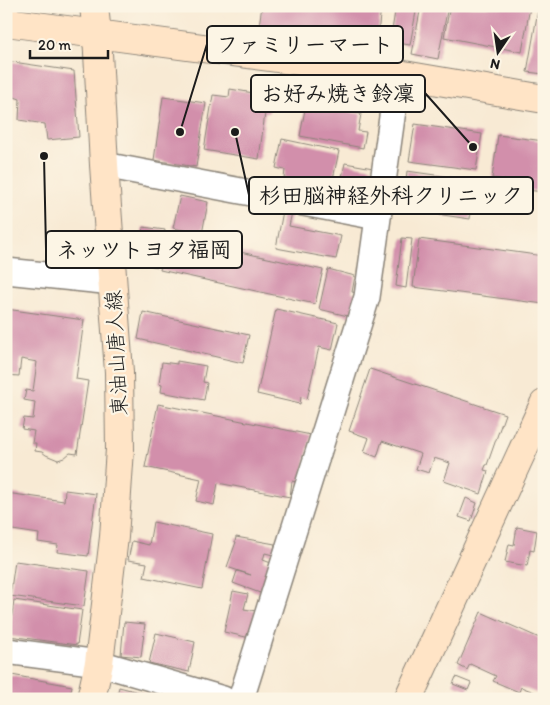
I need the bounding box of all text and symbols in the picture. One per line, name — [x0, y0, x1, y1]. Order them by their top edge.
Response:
callout: ファミリーマート — [207, 26, 403, 63]
scale bar — [30, 28, 108, 60]
north arrow — [472, 28, 522, 78]
text: ファミリーマート — [217, 31, 393, 58]
text: 20 m — [38, 36, 72, 54]
text: N — [489, 55, 502, 74]
callout: お好み焼き鈴凜 — [251, 75, 425, 112]
text: お好み焼き鈴凜 — [261, 80, 415, 107]
callout: 杉田脳神経外科クリニック — [249, 177, 533, 214]
text: 杉田脳神経外科クリニック — [259, 182, 523, 209]
callout: ネッツトヨタ福岡 — [46, 231, 242, 268]
text: ネッツトヨタ福岡 — [56, 236, 232, 263]
street label: 東油山唐人線 — [100, 289, 132, 417]

